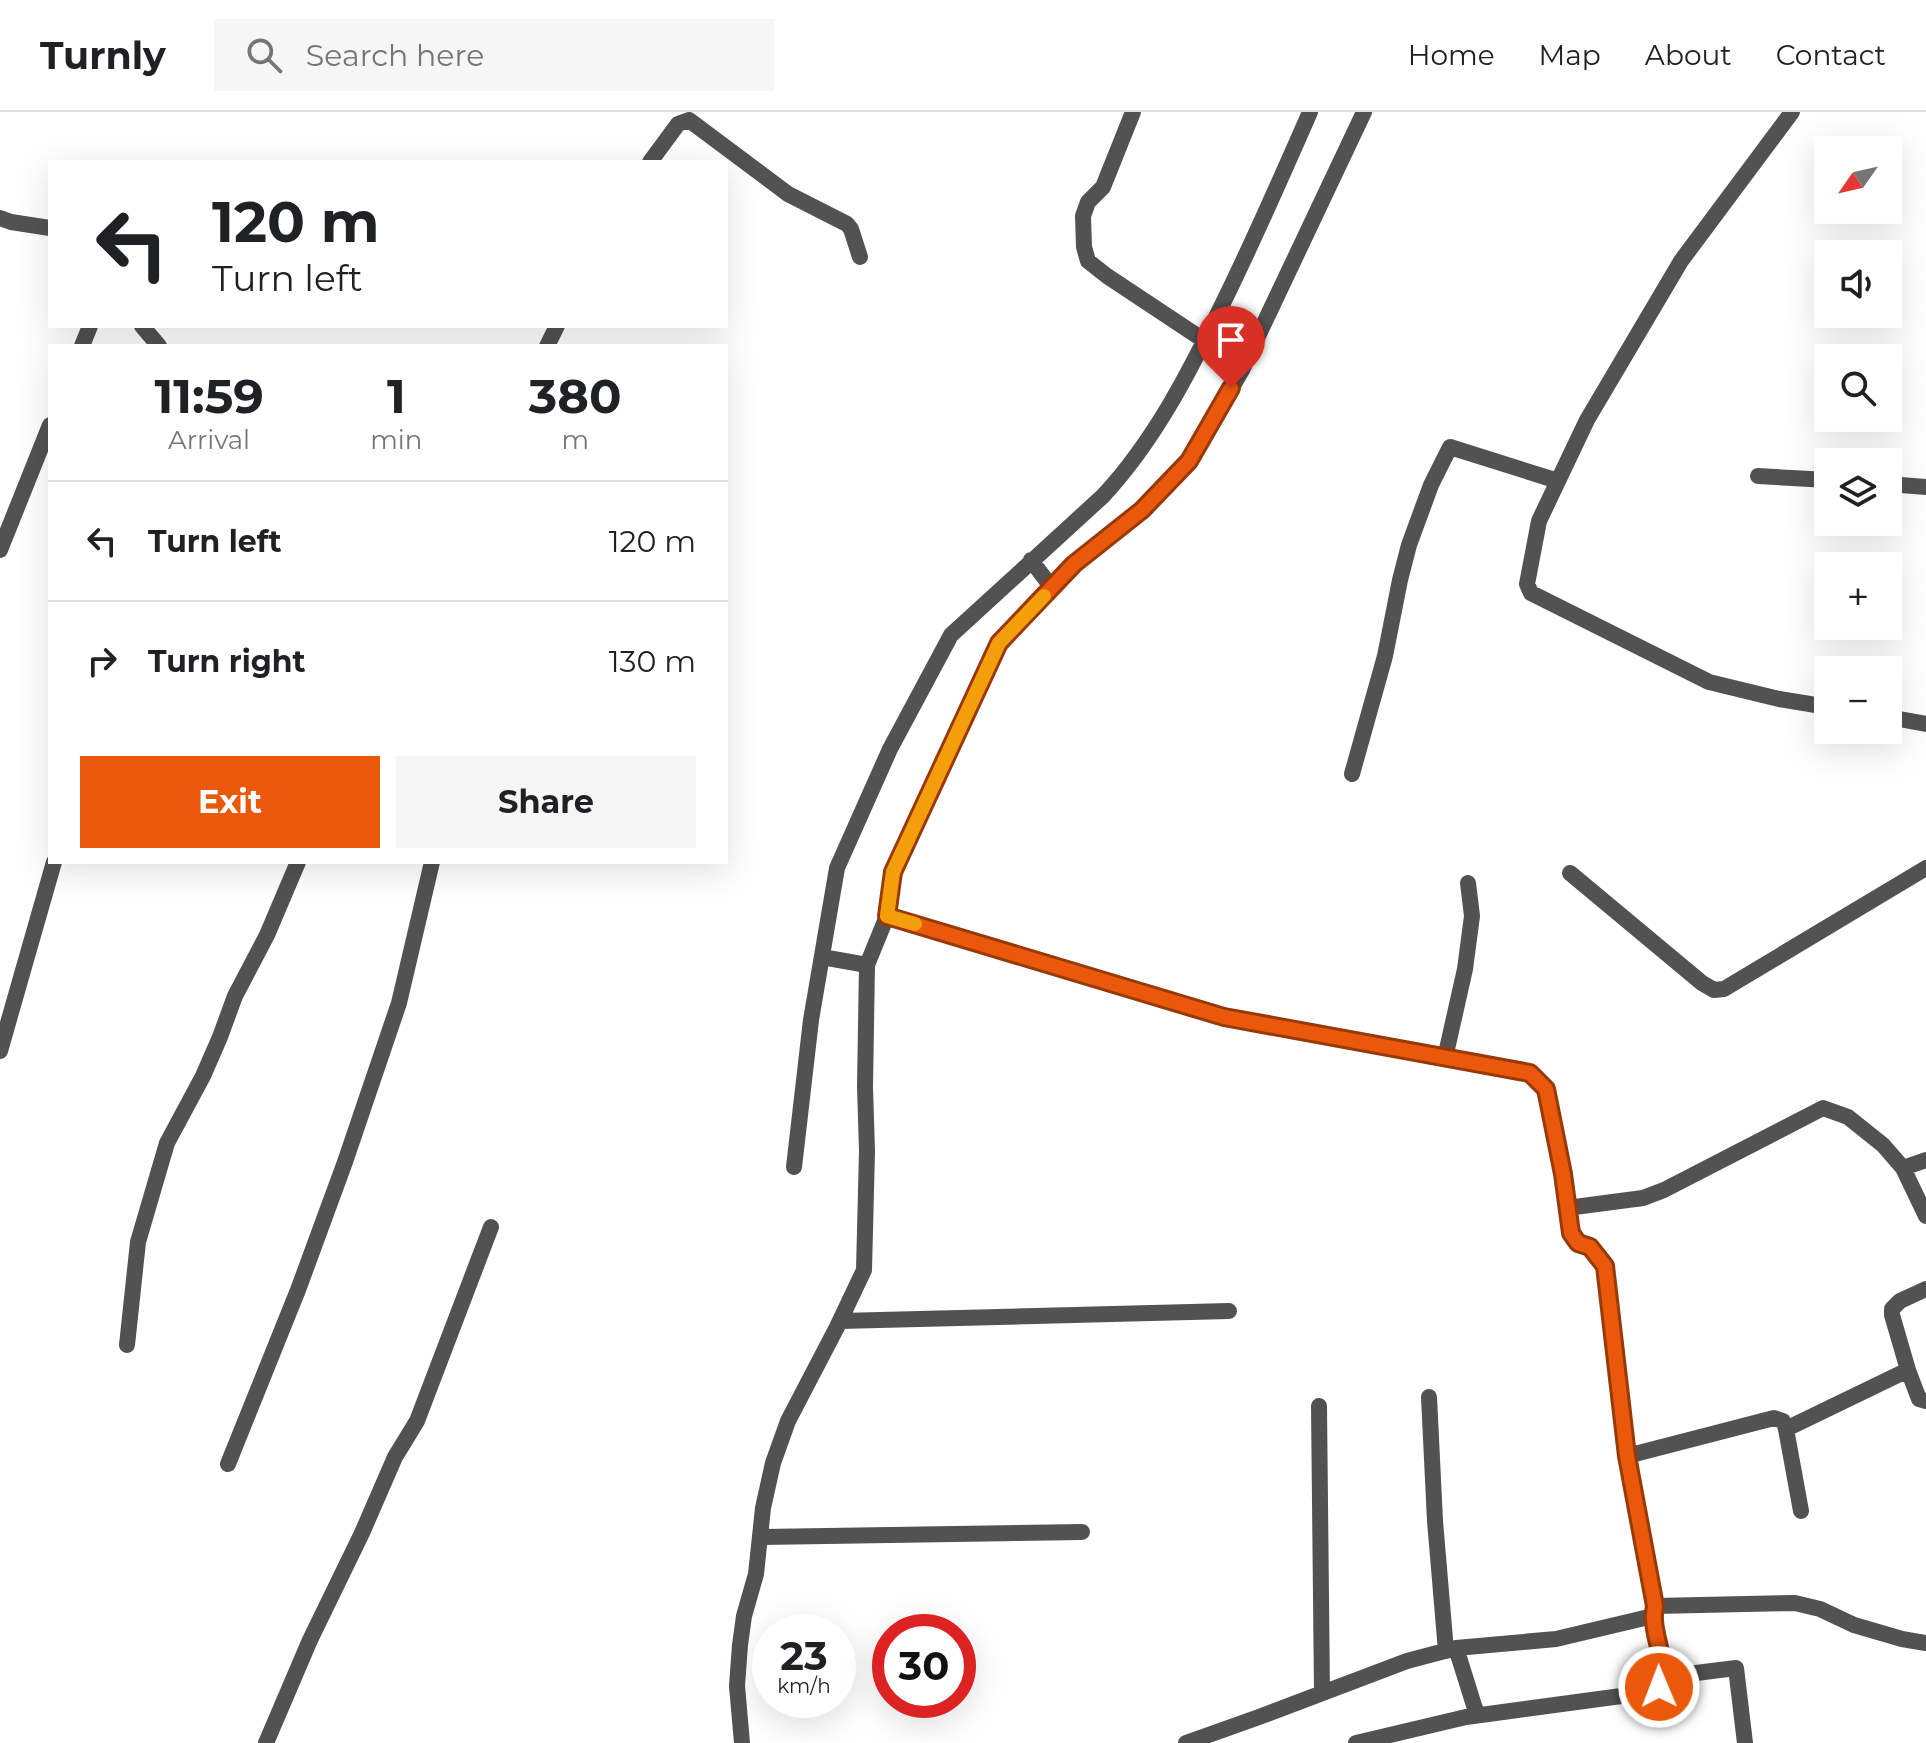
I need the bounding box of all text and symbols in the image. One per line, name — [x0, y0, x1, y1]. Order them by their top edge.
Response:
search box — [214, 19, 774, 91]
text: Turnly — [40, 32, 166, 79]
icon: search — [242, 33, 286, 77]
text: Search here — [306, 37, 484, 74]
text: Home — [1408, 38, 1495, 72]
text: Map — [1539, 38, 1601, 72]
text: About — [1645, 38, 1732, 72]
text: Contact — [1776, 38, 1886, 72]
north arrow — [1814, 136, 1902, 224]
map controls — [1814, 136, 1902, 744]
text: 120 m — [212, 188, 380, 256]
icon: left — [80, 192, 184, 296]
button: sound — [1814, 240, 1902, 328]
text: Turn left — [212, 256, 363, 300]
pin — [1197, 306, 1265, 388]
icon: arrive — [1209, 318, 1253, 362]
button: search — [1814, 344, 1902, 432]
text: 11:59 — [154, 367, 264, 425]
text: 1 — [387, 367, 406, 425]
text: 380 — [529, 367, 622, 425]
text: Arrival — [168, 424, 250, 456]
text: min — [370, 424, 422, 456]
text: m — [561, 424, 589, 456]
button: layers — [1814, 448, 1902, 536]
icon: left — [80, 519, 124, 563]
text: Turn left — [148, 523, 281, 560]
text: 120 m — [609, 523, 696, 560]
button: + — [1814, 552, 1902, 640]
icon: right — [80, 639, 124, 683]
text: Turn right — [148, 643, 305, 680]
text: 130 m — [609, 643, 696, 680]
button: − — [1814, 656, 1902, 744]
button: Exit — [80, 756, 380, 848]
button: Share — [396, 756, 696, 848]
speed limit sign: 30 — [872, 1614, 976, 1718]
text: 23 — [780, 1631, 828, 1680]
position arrow — [1617, 1645, 1701, 1729]
text: km/h — [777, 1674, 831, 1698]

